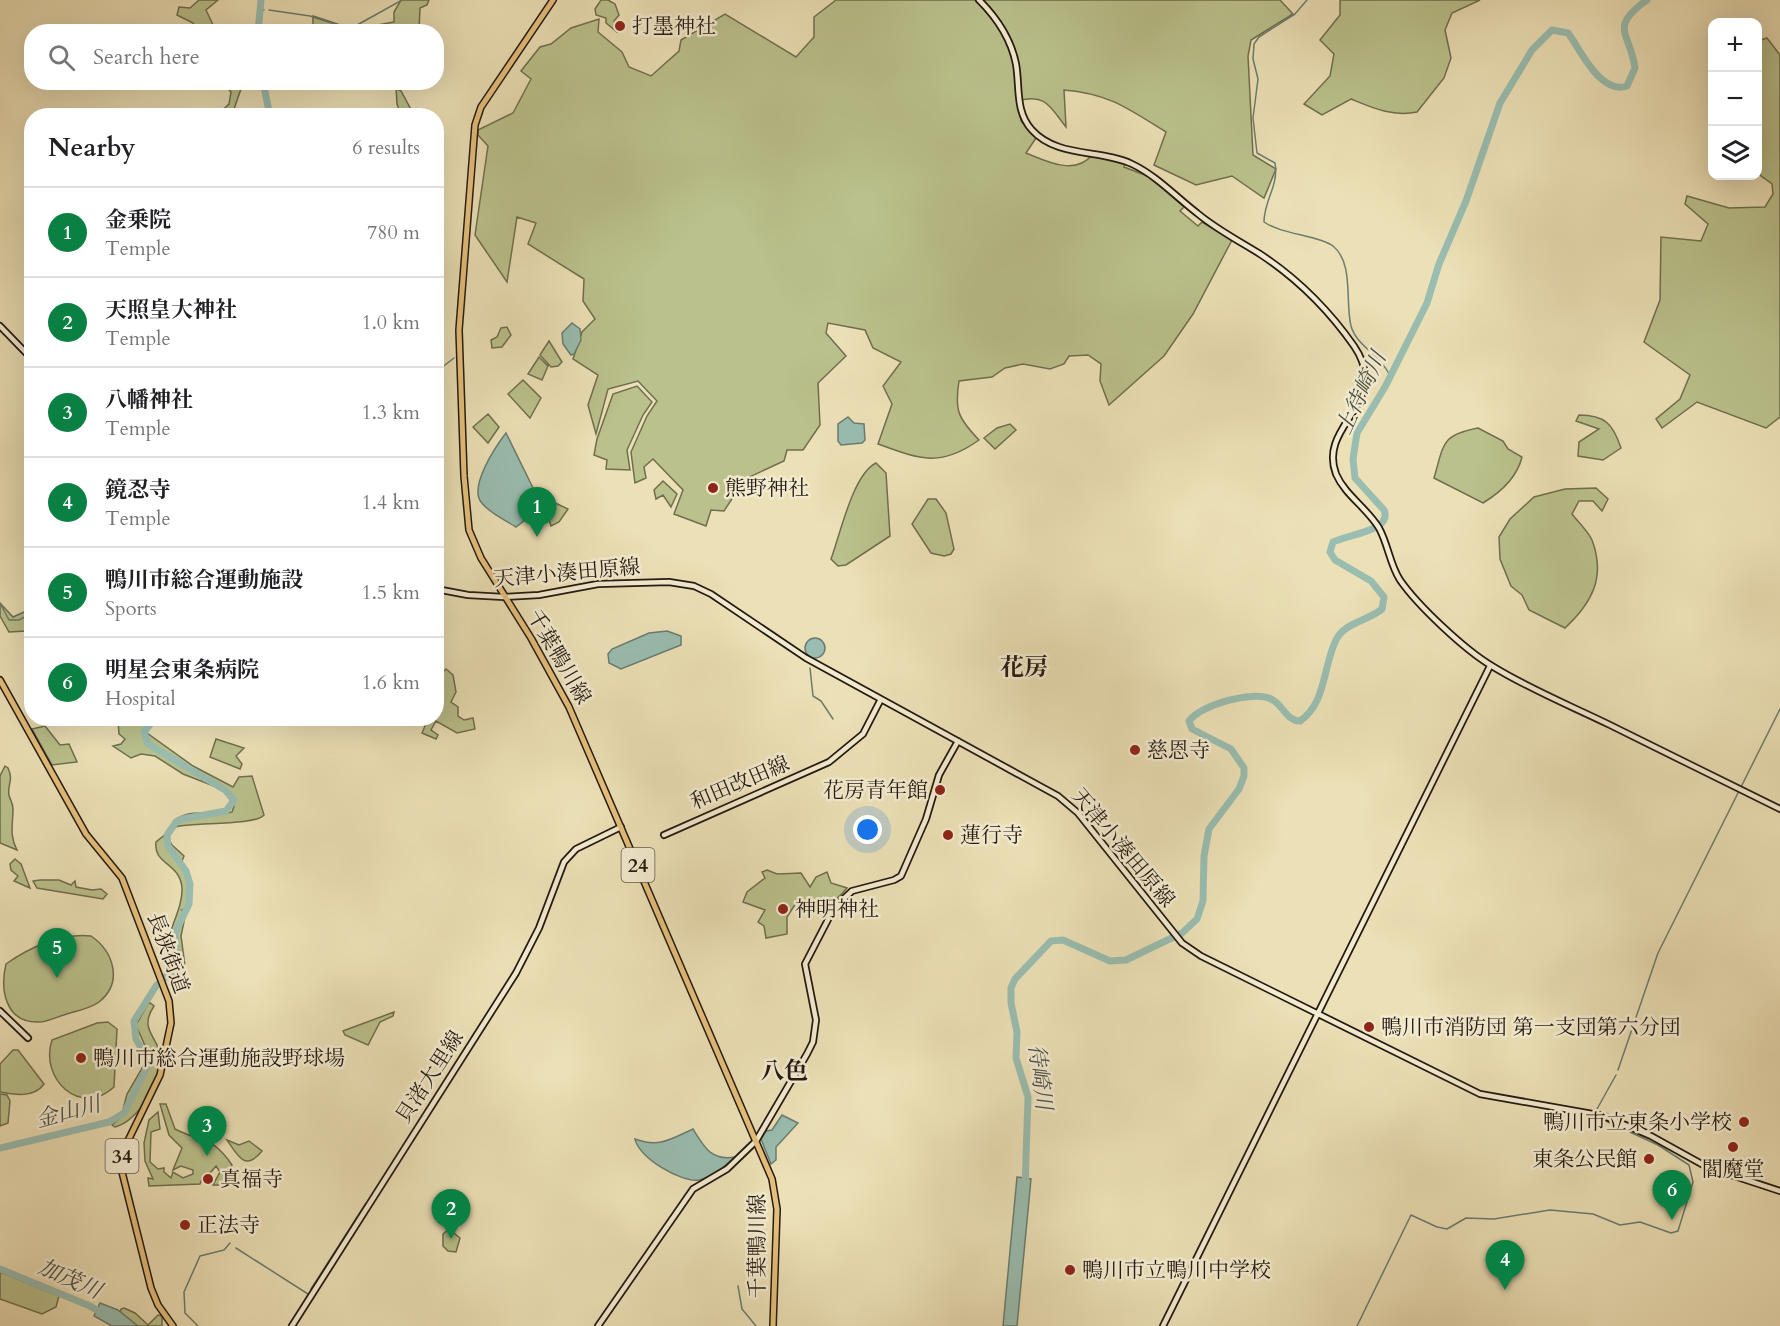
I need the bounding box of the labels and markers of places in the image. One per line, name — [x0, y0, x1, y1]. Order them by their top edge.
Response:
place label: 打墨神社 — [632, 12, 716, 41]
marker: 打墨神社 — [613, 19, 627, 33]
place label: 熊野神社 — [725, 474, 809, 503]
marker: 熊野神社 — [706, 481, 720, 495]
pin: 1 — [518, 488, 556, 537]
place label: 慈恩寺 — [1147, 736, 1210, 765]
marker: 慈恩寺 — [1128, 743, 1142, 757]
place label: 花房青年館 — [823, 776, 928, 805]
marker: 花房青年館 — [933, 783, 947, 797]
place label: 蓮行寺 — [960, 821, 1023, 850]
marker: 蓮行寺 — [941, 828, 955, 842]
place label: 神明神社 — [795, 895, 879, 924]
marker: 神明神社 — [776, 902, 790, 916]
pin: 5 — [38, 928, 76, 978]
place label: 鴨川市消防団 第一支団第六分団 — [1381, 1013, 1681, 1042]
marker: 鴨川市消防団 第一支団第六分団 — [1362, 1020, 1376, 1034]
place label: 鴨川市総合運動施設野球場 — [93, 1044, 345, 1073]
marker: 鴨川市総合運動施設野球場 — [74, 1051, 88, 1065]
pin: 3 — [188, 1106, 226, 1156]
place label: 鴨川市立東条小学校 — [1543, 1108, 1732, 1137]
marker: 鴨川市立東条小学校 — [1737, 1115, 1751, 1129]
marker: 閻魔堂 — [1726, 1140, 1740, 1154]
place label: 東条公民館 — [1532, 1145, 1637, 1174]
marker: 東条公民館 — [1642, 1152, 1656, 1166]
place label: 閻魔堂 — [1702, 1155, 1765, 1184]
place label: 真福寺 — [220, 1165, 283, 1194]
pin: 6 — [1652, 1170, 1692, 1220]
marker: 真福寺 — [201, 1172, 215, 1186]
pin: 2 — [432, 1190, 470, 1239]
place label: 正法寺 — [197, 1211, 260, 1240]
marker: 正法寺 — [178, 1218, 192, 1232]
pin: 4 — [1486, 1240, 1524, 1290]
place label: 鴨川市立鴨川中学校 — [1082, 1256, 1271, 1285]
marker: 鴨川市立鴨川中学校 — [1063, 1263, 1077, 1277]

